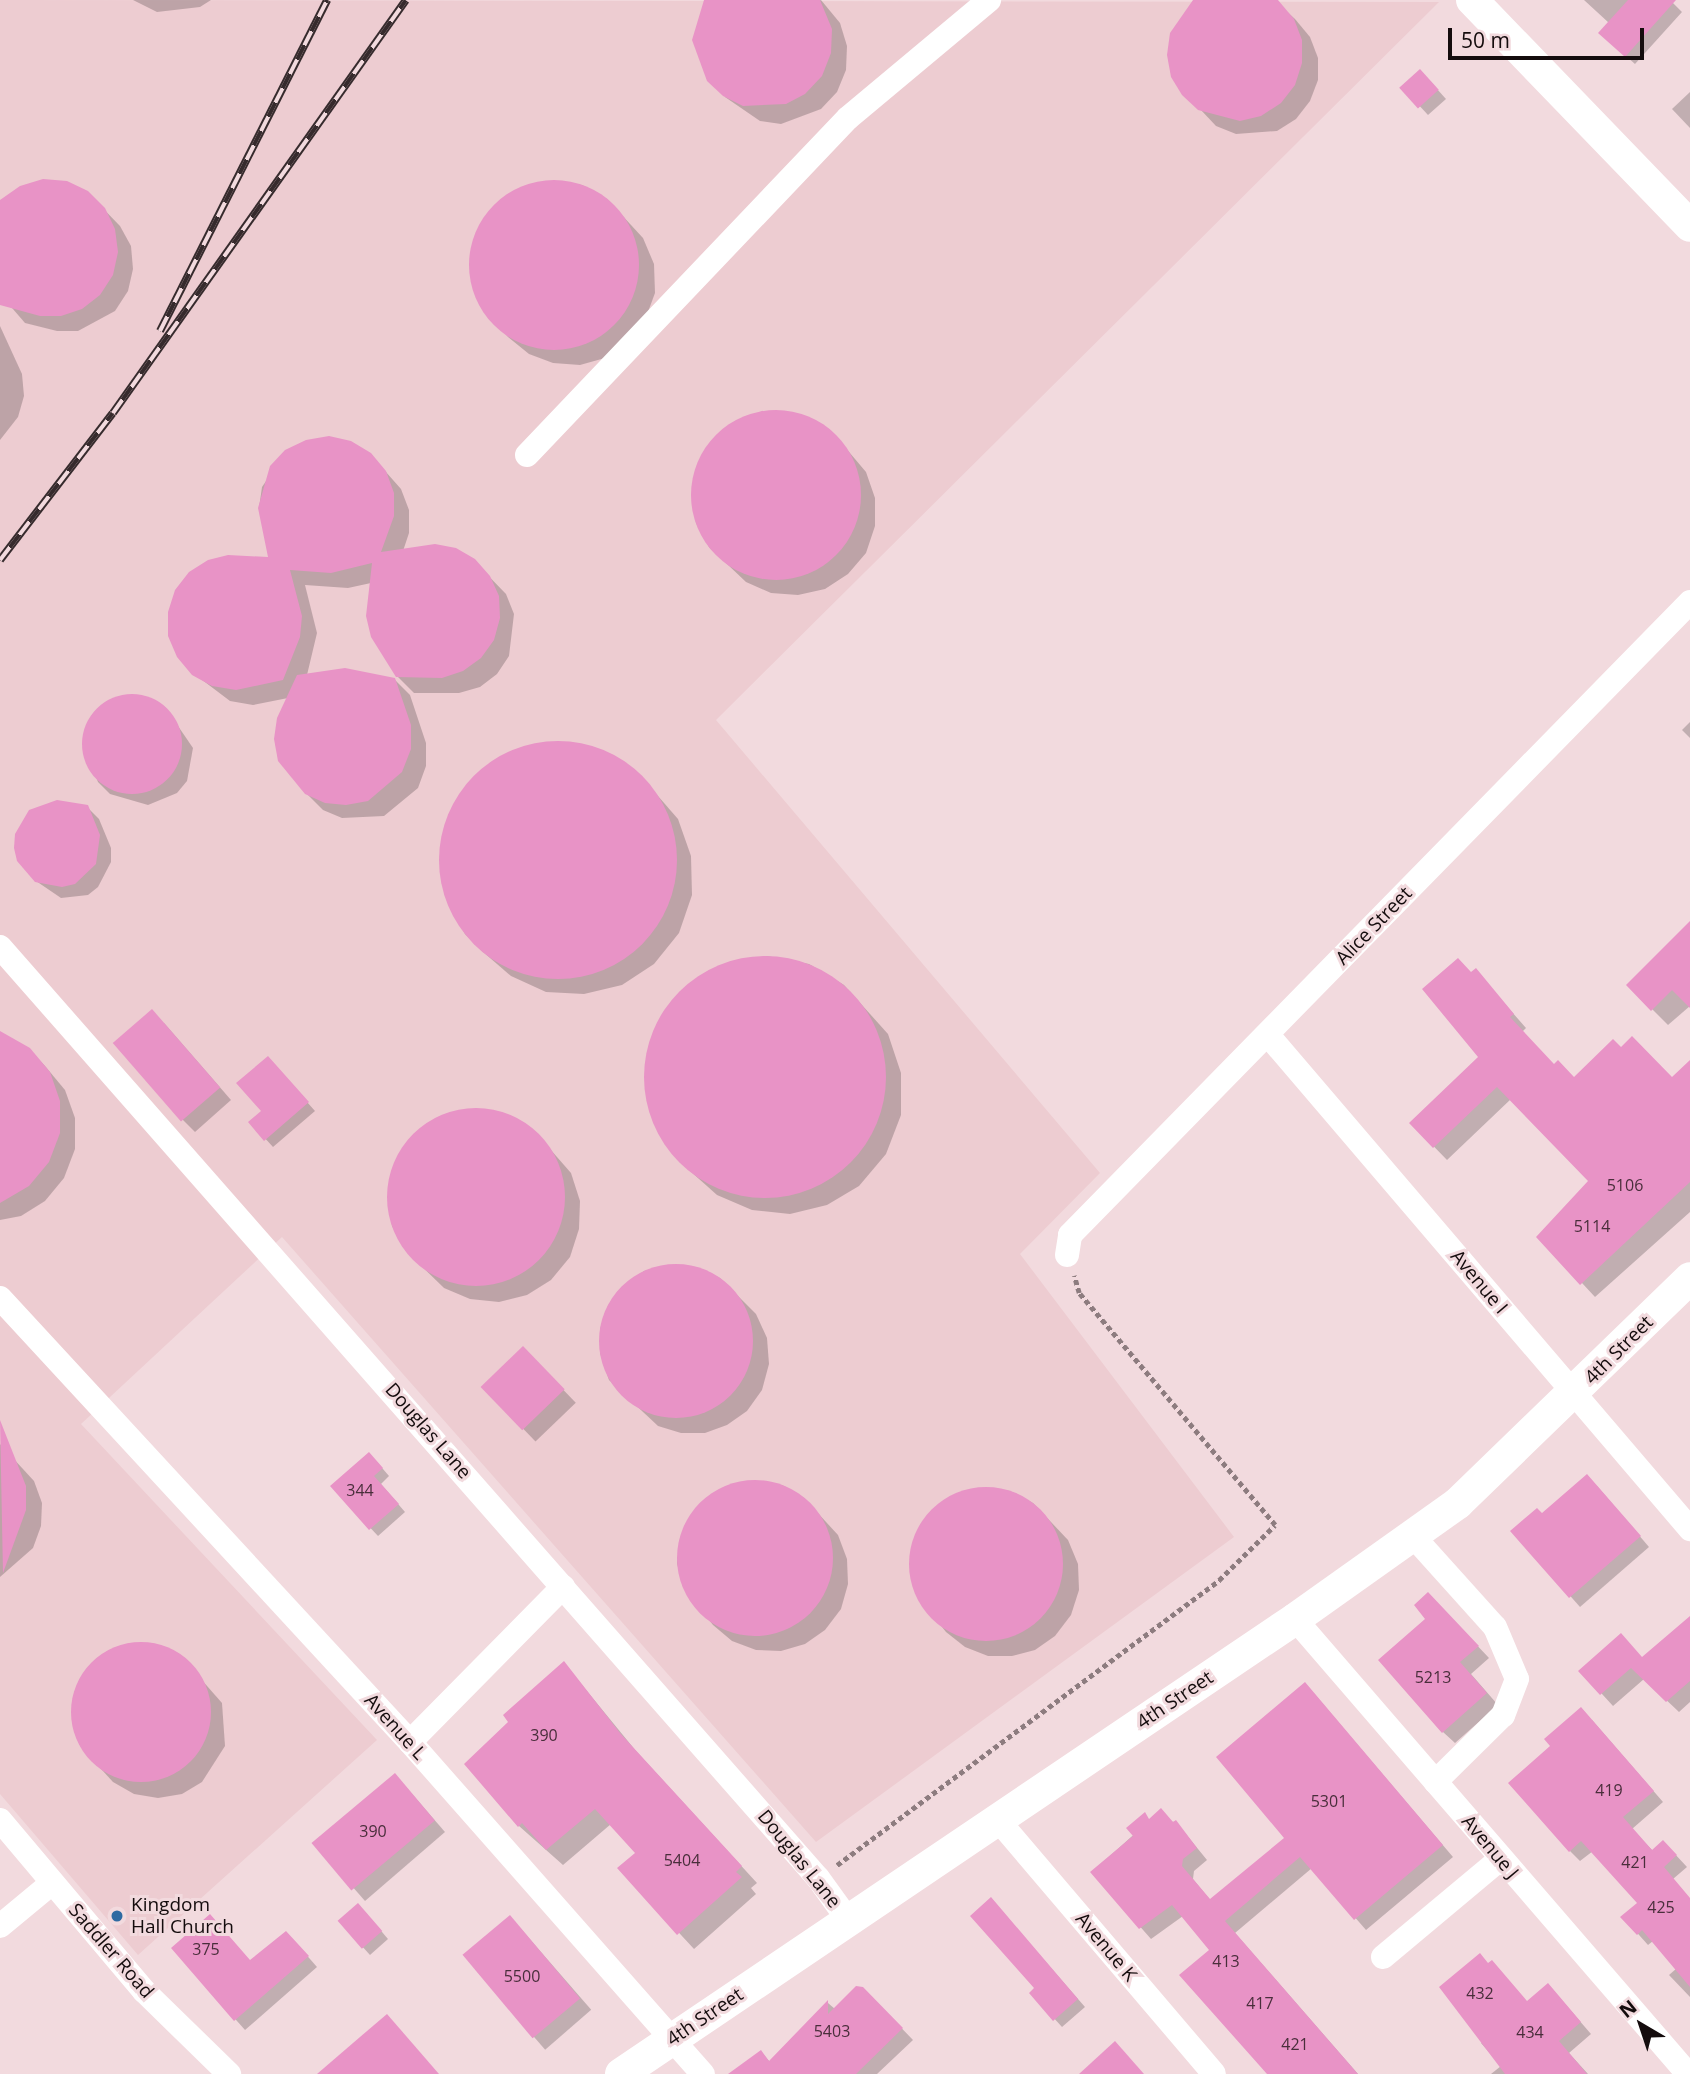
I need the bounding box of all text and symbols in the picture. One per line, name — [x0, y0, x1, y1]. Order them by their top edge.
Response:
scale bar — [1452, 14, 1648, 58]
text: 50 m — [1461, 26, 1510, 54]
street label: Alice Street — [1331, 882, 1417, 970]
house number: 5106 — [1607, 1175, 1643, 1195]
house number: 5114 — [1574, 1216, 1610, 1236]
street label: Avenue I — [1446, 1245, 1512, 1319]
street label: 4th Street — [1580, 1311, 1658, 1389]
street label: Douglas Lane — [380, 1378, 476, 1484]
house number: 344 — [346, 1480, 374, 1500]
street label: 4th Street — [1132, 1666, 1218, 1734]
house number: 5213 — [1415, 1667, 1451, 1687]
street label: Avenue L — [359, 1689, 431, 1765]
house number: 390 — [530, 1725, 558, 1745]
house number: 419 — [1595, 1780, 1623, 1800]
house number: 5301 — [1311, 1791, 1347, 1811]
street label: Douglas Lane — [753, 1805, 845, 1913]
street label: Avenue J — [1457, 1810, 1523, 1884]
house number: 390 — [359, 1821, 387, 1841]
house number: 5404 — [664, 1850, 700, 1870]
house number: 421 — [1621, 1852, 1649, 1872]
place label: Kingdom Hall Church — [131, 1894, 234, 1938]
house number: 425 — [1647, 1897, 1675, 1917]
street label: Saddler Road — [64, 1899, 158, 2003]
marker: Kingdom Hall Church — [109, 1908, 125, 1924]
street label: Avenue K — [1071, 1908, 1141, 1986]
house number: 375 — [192, 1939, 220, 1959]
house number: 413 — [1212, 1951, 1240, 1971]
house number: 5500 — [504, 1966, 540, 1986]
street label: 4th Street — [662, 1983, 748, 2051]
house number: 432 — [1466, 1983, 1494, 2003]
north arrow — [1606, 1990, 1676, 2060]
house number: 417 — [1246, 1993, 1274, 2013]
text: N — [1614, 1994, 1642, 2024]
house number: 5403 — [814, 2021, 850, 2041]
house number: 434 — [1516, 2022, 1544, 2042]
house number: 421 — [1281, 2034, 1309, 2054]

